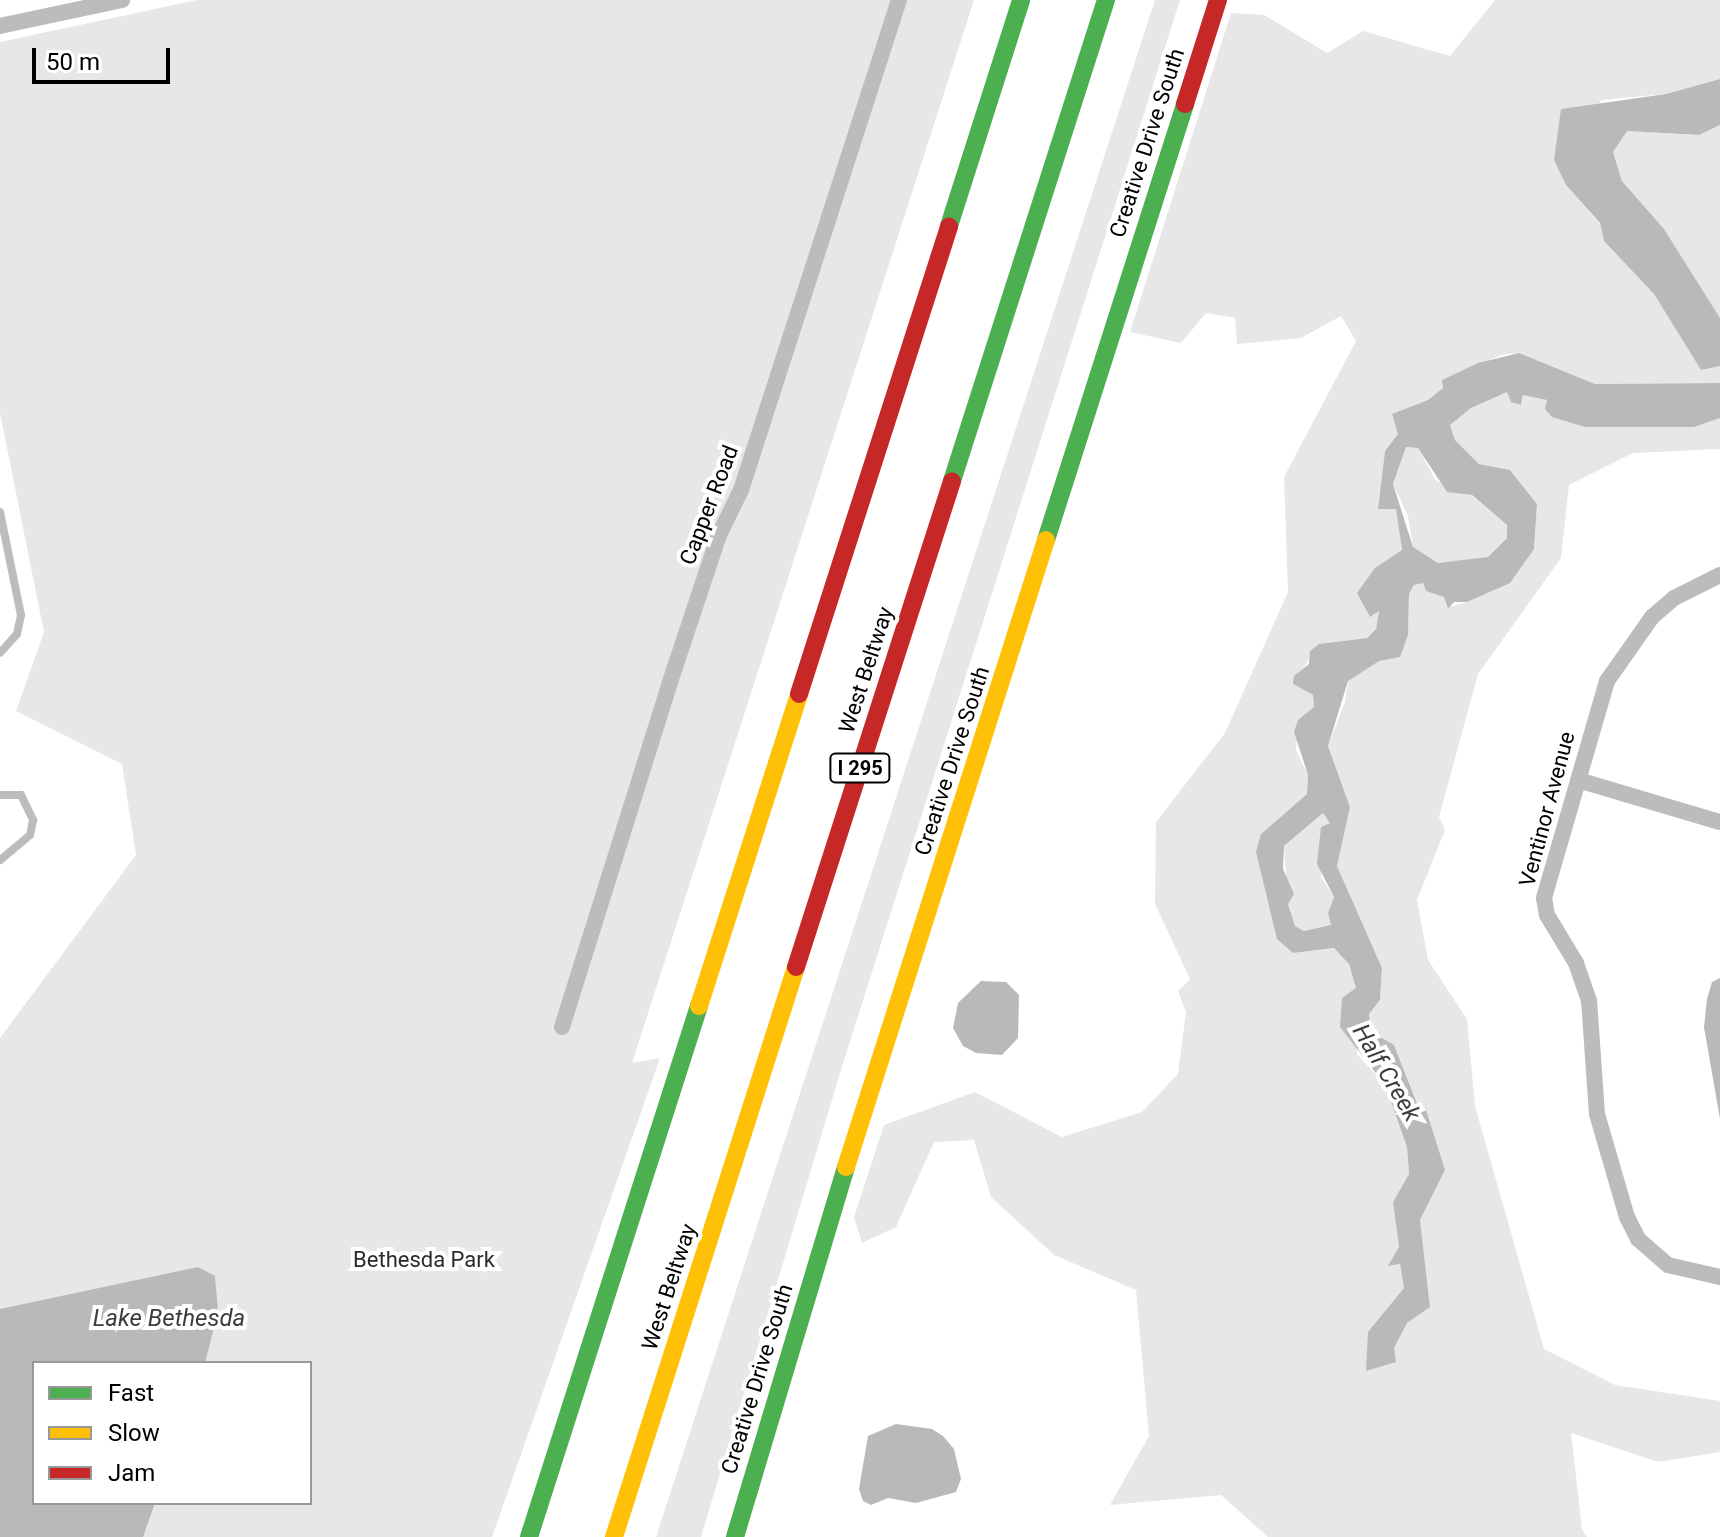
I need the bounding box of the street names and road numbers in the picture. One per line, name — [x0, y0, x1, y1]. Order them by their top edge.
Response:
street label: Creative Drive South — [1104, 45, 1190, 241]
street label: Capper Road — [674, 441, 744, 569]
street label: West Beltway — [833, 603, 899, 737]
street label: Creative Drive South — [909, 663, 995, 859]
street label: Ventinor Avenue — [1514, 729, 1580, 889]
road number: I 295 — [828, 752, 892, 784]
street label: West Beltway — [636, 1220, 702, 1354]
street label: Creative Drive South — [716, 1281, 798, 1477]

